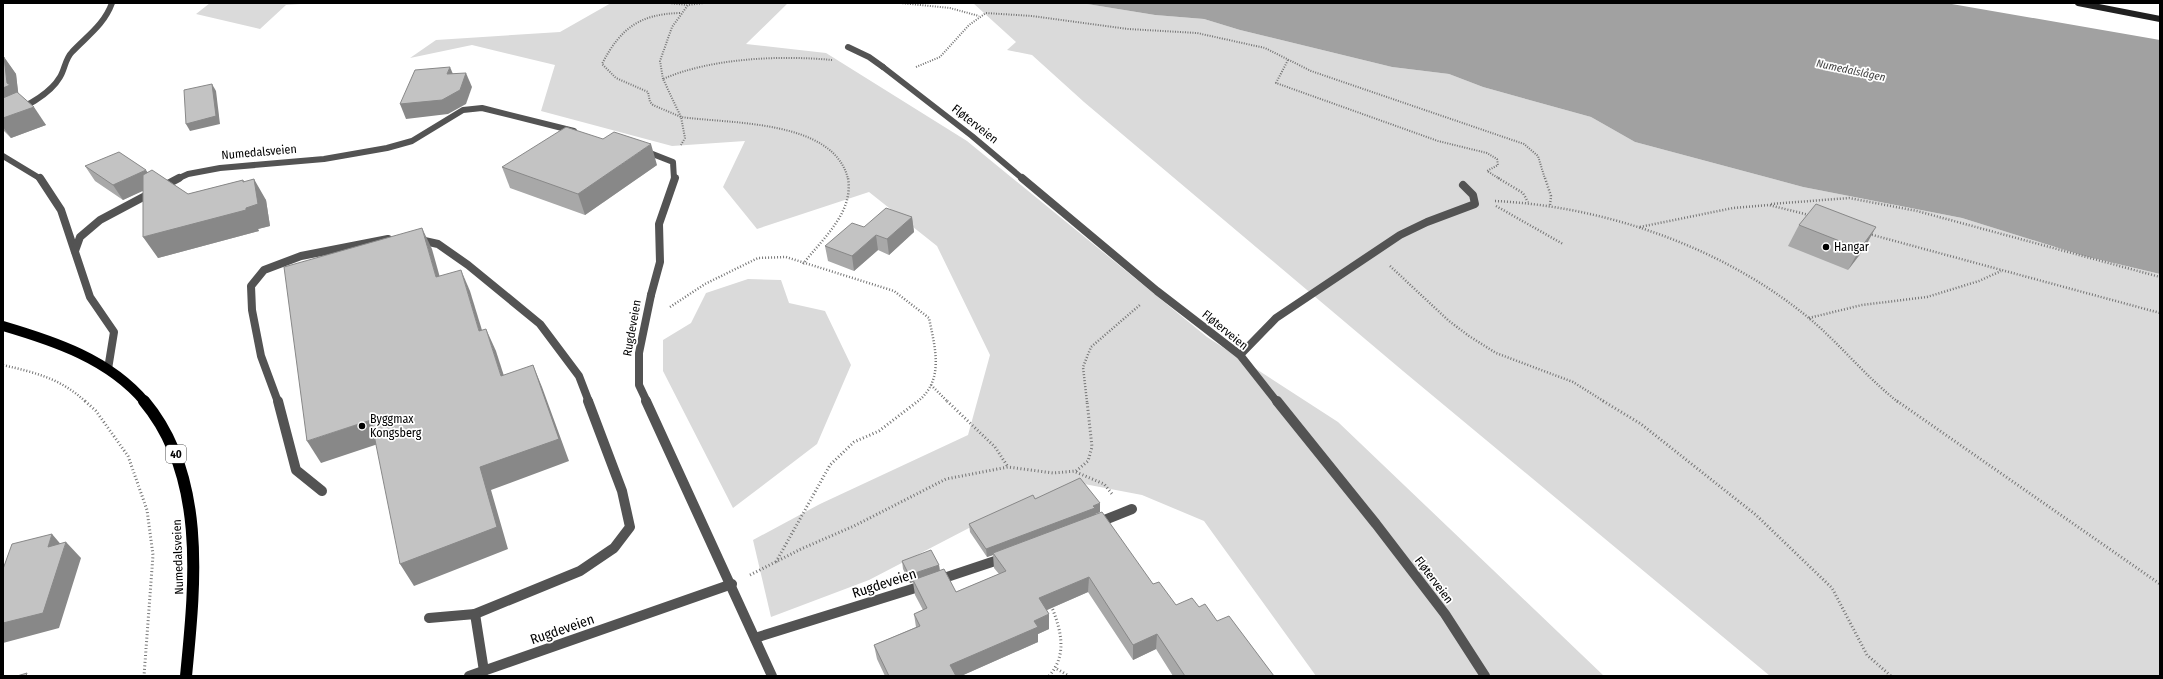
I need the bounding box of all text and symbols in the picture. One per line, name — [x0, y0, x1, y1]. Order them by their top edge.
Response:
water label: Numedalslågen — [1815, 57, 1887, 84]
street label: Fløterveien — [949, 102, 1001, 146]
street label: Numedalsveien — [221, 142, 297, 162]
place label: Hangar — [1834, 240, 1870, 254]
marker: Hangar — [1821, 242, 1831, 252]
street label: Rugdeveien — [620, 299, 644, 357]
street label: Fløterveien — [1199, 307, 1251, 353]
place label: Byggmax Kongsberg — [370, 412, 422, 440]
marker: Byggmax Kongsberg — [357, 421, 367, 431]
road number: 40 — [166, 445, 186, 463]
street label: Numedalsveien — [170, 519, 186, 595]
street label: Fløterveien — [1412, 554, 1456, 606]
street label: Rugdeveien — [850, 565, 918, 602]
street label: Rugdeveien — [528, 611, 596, 648]

